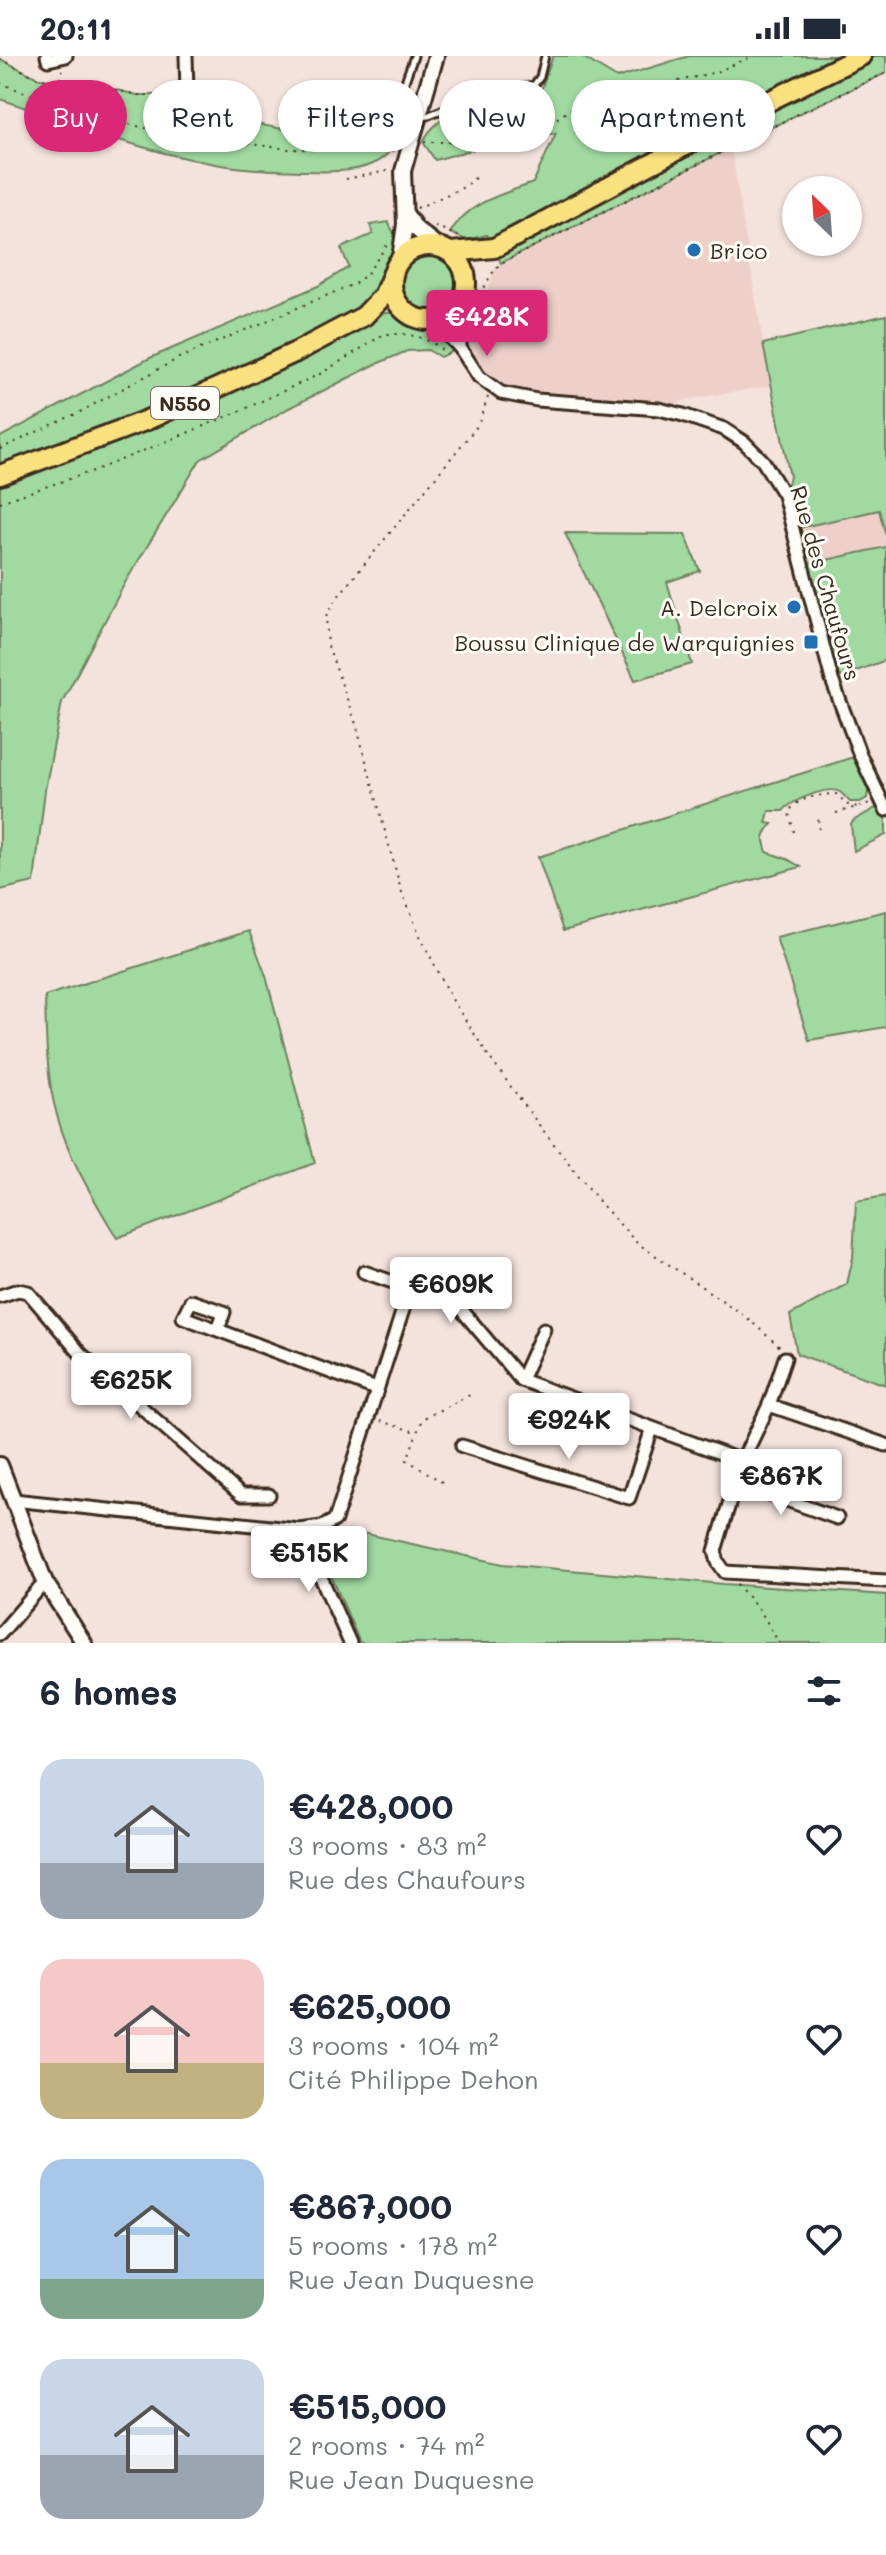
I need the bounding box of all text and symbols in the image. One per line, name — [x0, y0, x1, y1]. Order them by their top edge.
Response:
text: 20:11 — [40, 8, 112, 48]
chip: Buy — [24, 80, 127, 152]
chip: Rent — [143, 80, 262, 152]
chip: Filters — [278, 80, 423, 152]
chip: New — [439, 80, 555, 152]
chip: Apartment — [571, 80, 775, 152]
north arrow — [782, 176, 862, 256]
map controls — [782, 176, 862, 256]
place label: Brico — [710, 236, 767, 265]
marker: Brico — [685, 241, 703, 259]
pin: €428K — [431, 290, 543, 358]
text: €428K — [444, 299, 530, 333]
road number: N550 — [151, 387, 219, 419]
street label: Rue des Chaufours — [784, 482, 868, 684]
place label: A. Delcroix — [660, 593, 778, 622]
marker: A. Delcroix — [785, 598, 803, 616]
place label: Boussu Clinique de Warquignies — [455, 628, 795, 657]
marker: Boussu Clinique de Warquignies — [802, 633, 820, 651]
pin: €609K — [395, 1257, 507, 1325]
text: €609K — [408, 1266, 494, 1300]
pin: €625K — [75, 1353, 187, 1421]
text: €625K — [89, 1362, 173, 1396]
pin: €924K — [513, 1393, 625, 1461]
text: €924K — [527, 1402, 611, 1436]
pin: €867K — [725, 1449, 837, 1517]
text: €867K — [739, 1458, 823, 1492]
pin: €515K — [253, 1526, 365, 1594]
text: €515K — [269, 1535, 349, 1569]
text: 6 homes — [40, 1669, 178, 1714]
icon: filters — [802, 1669, 846, 1713]
text: €428,000 — [288, 1783, 453, 1828]
icon: home — [104, 1791, 200, 1887]
icon: heart — [802, 1817, 846, 1861]
text: 3 rooms · 83 m² — [288, 1828, 487, 1862]
text: Rue des Chaufours — [288, 1862, 526, 1896]
text: €625,000 — [288, 1983, 451, 2028]
icon: home — [104, 1991, 200, 2087]
icon: heart — [802, 2017, 846, 2061]
text: 3 rooms · 104 m² — [288, 2028, 499, 2062]
text: Cité Philippe Dehon — [288, 2062, 538, 2096]
text: €867,000 — [288, 2183, 452, 2228]
icon: home — [104, 2191, 200, 2287]
icon: heart — [802, 2217, 846, 2261]
text: 5 rooms · 178 m² — [288, 2228, 497, 2262]
text: Rue Jean Duquesne — [288, 2262, 535, 2296]
text: €515,000 — [288, 2383, 446, 2428]
icon: home — [104, 2391, 200, 2487]
icon: heart — [802, 2417, 846, 2461]
text: 2 rooms · 74 m² — [288, 2428, 485, 2462]
text: Rue Jean Duquesne — [288, 2462, 535, 2496]

